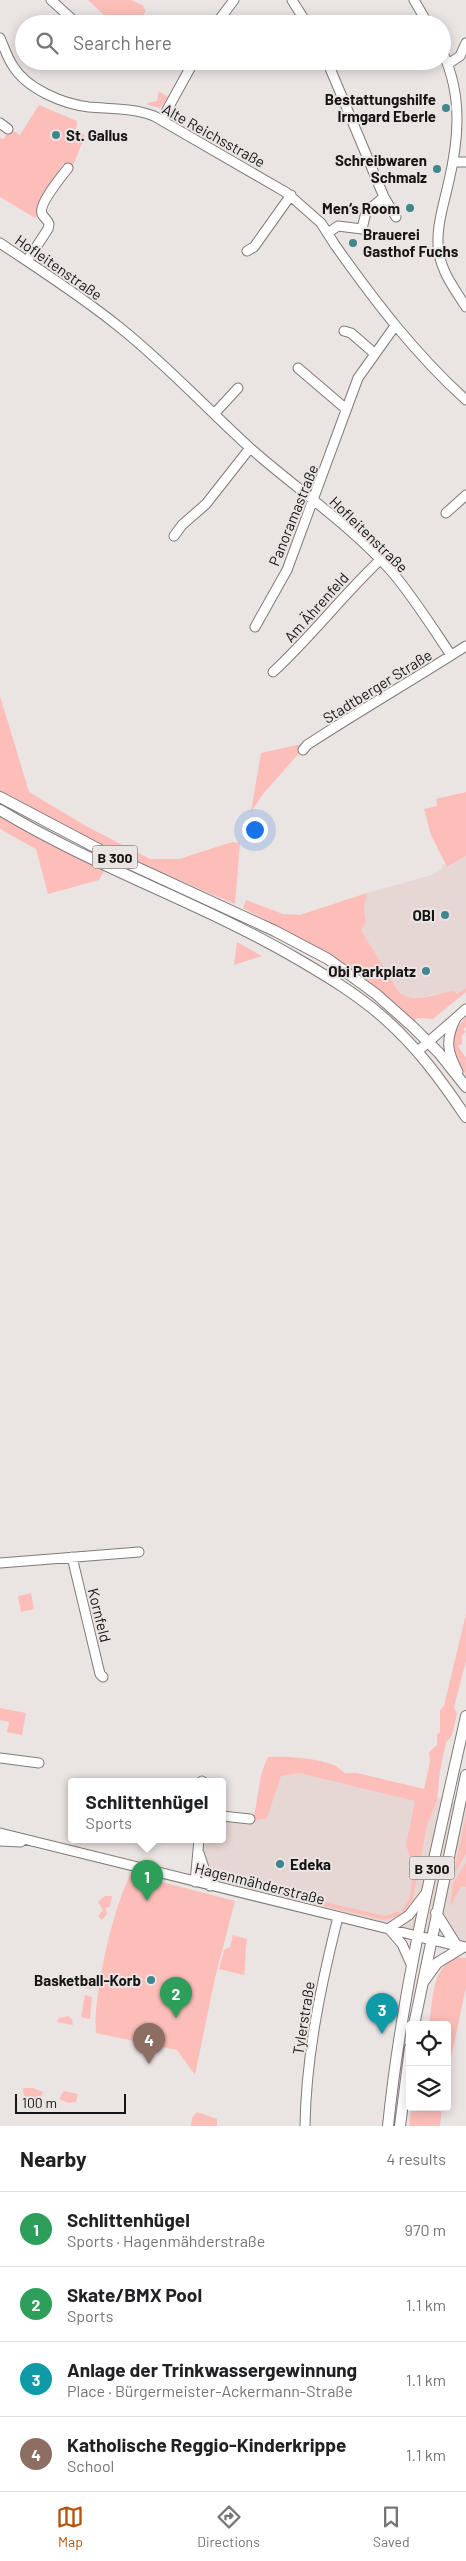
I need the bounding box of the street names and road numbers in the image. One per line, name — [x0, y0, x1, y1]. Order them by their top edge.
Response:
street label: Alte Reichsstraße — [159, 99, 269, 171]
street label: Hofleitenstraße — [12, 230, 106, 304]
street label: Panoramastraße — [264, 462, 322, 568]
street label: Hofleitenstraße — [326, 492, 412, 576]
street label: Am Ährenfeld — [280, 568, 352, 646]
street label: Stadtberger Straße — [319, 645, 435, 727]
road number: B 300 — [92, 846, 138, 869]
street label: Kornfeld — [85, 1586, 115, 1644]
road number: B 300 — [410, 1856, 454, 1880]
street label: Hagenmähderstraße — [193, 1858, 327, 1908]
street label: Tylerstraße — [288, 1980, 318, 2056]

